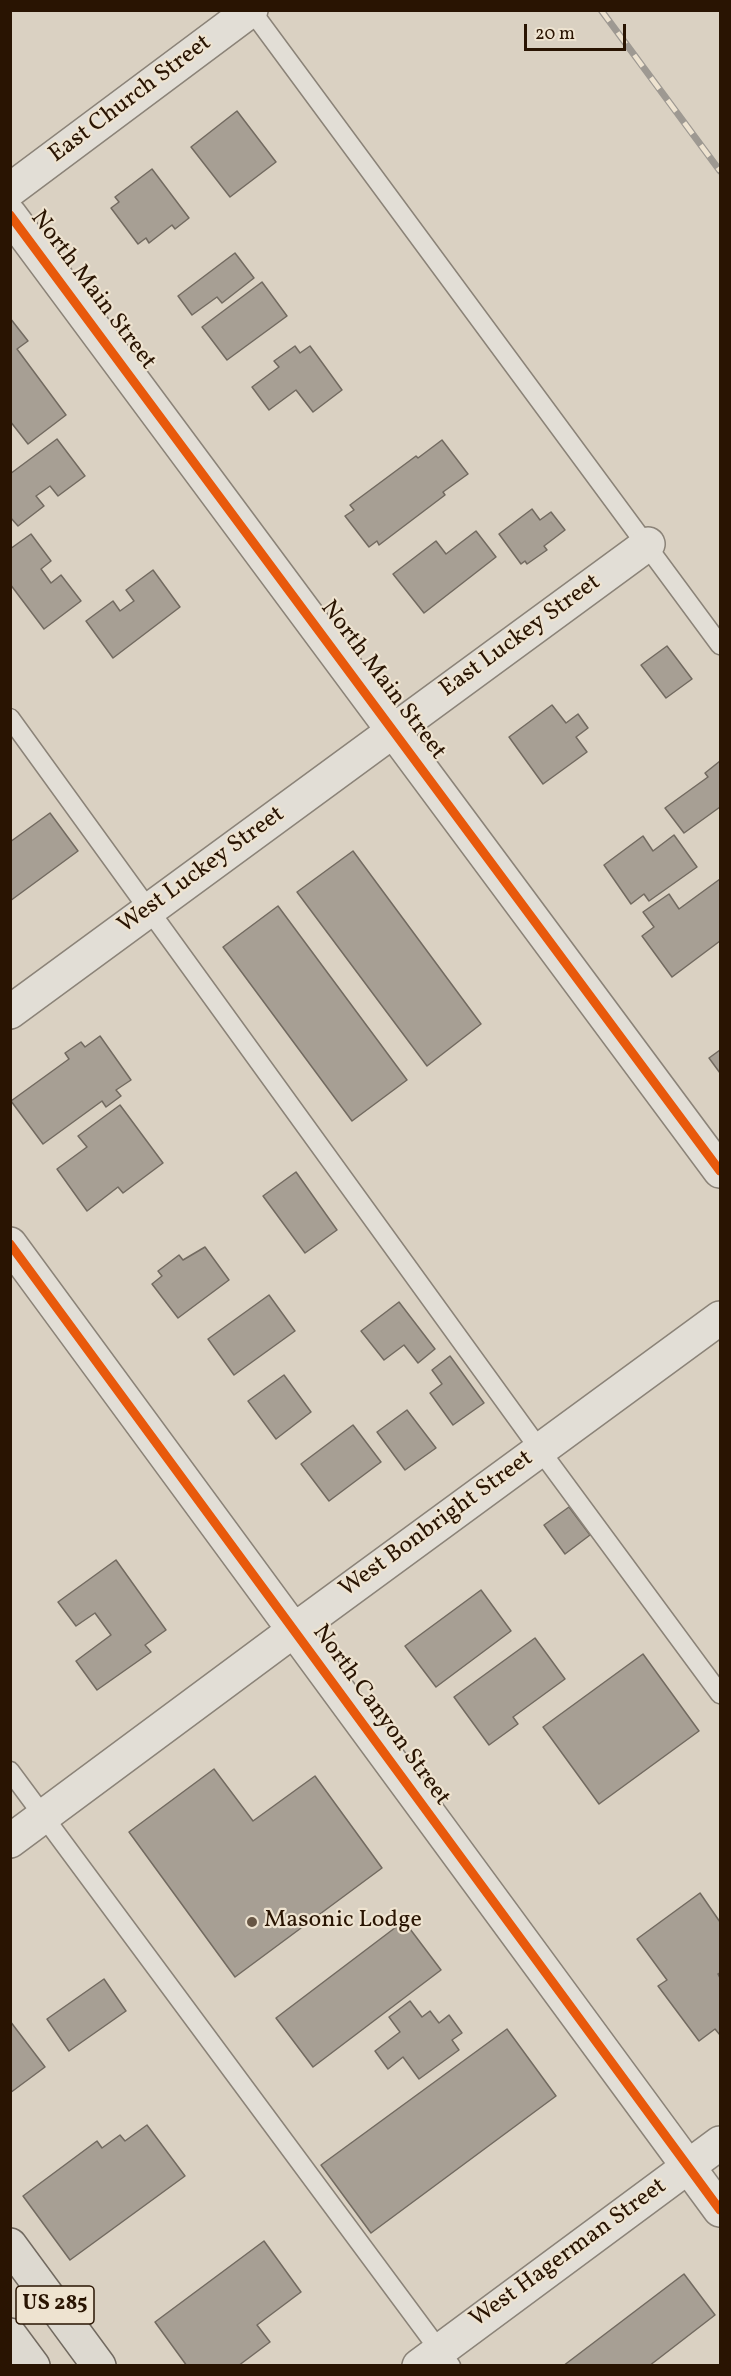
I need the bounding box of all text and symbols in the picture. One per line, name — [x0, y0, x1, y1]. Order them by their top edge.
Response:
scale bar — [527, 12, 629, 50]
text: 20 m — [535, 22, 575, 47]
street label: East Church Street — [44, 30, 218, 170]
street label: North Main Street — [23, 206, 161, 376]
street label: East Luckey Street — [435, 569, 607, 705]
street label: North Main Street — [313, 596, 451, 766]
street label: West Luckey Street — [113, 801, 291, 941]
street label: West Bonbright Street — [335, 1445, 539, 1605]
street label: North Canyon Street — [305, 1620, 455, 1812]
place label: Masonic Lodge — [264, 1908, 422, 1936]
marker: Masonic Lodge — [245, 1915, 259, 1929]
street label: West Hagerman Street — [465, 2173, 673, 2335]
road number: US 285 — [16, 2286, 94, 2324]

